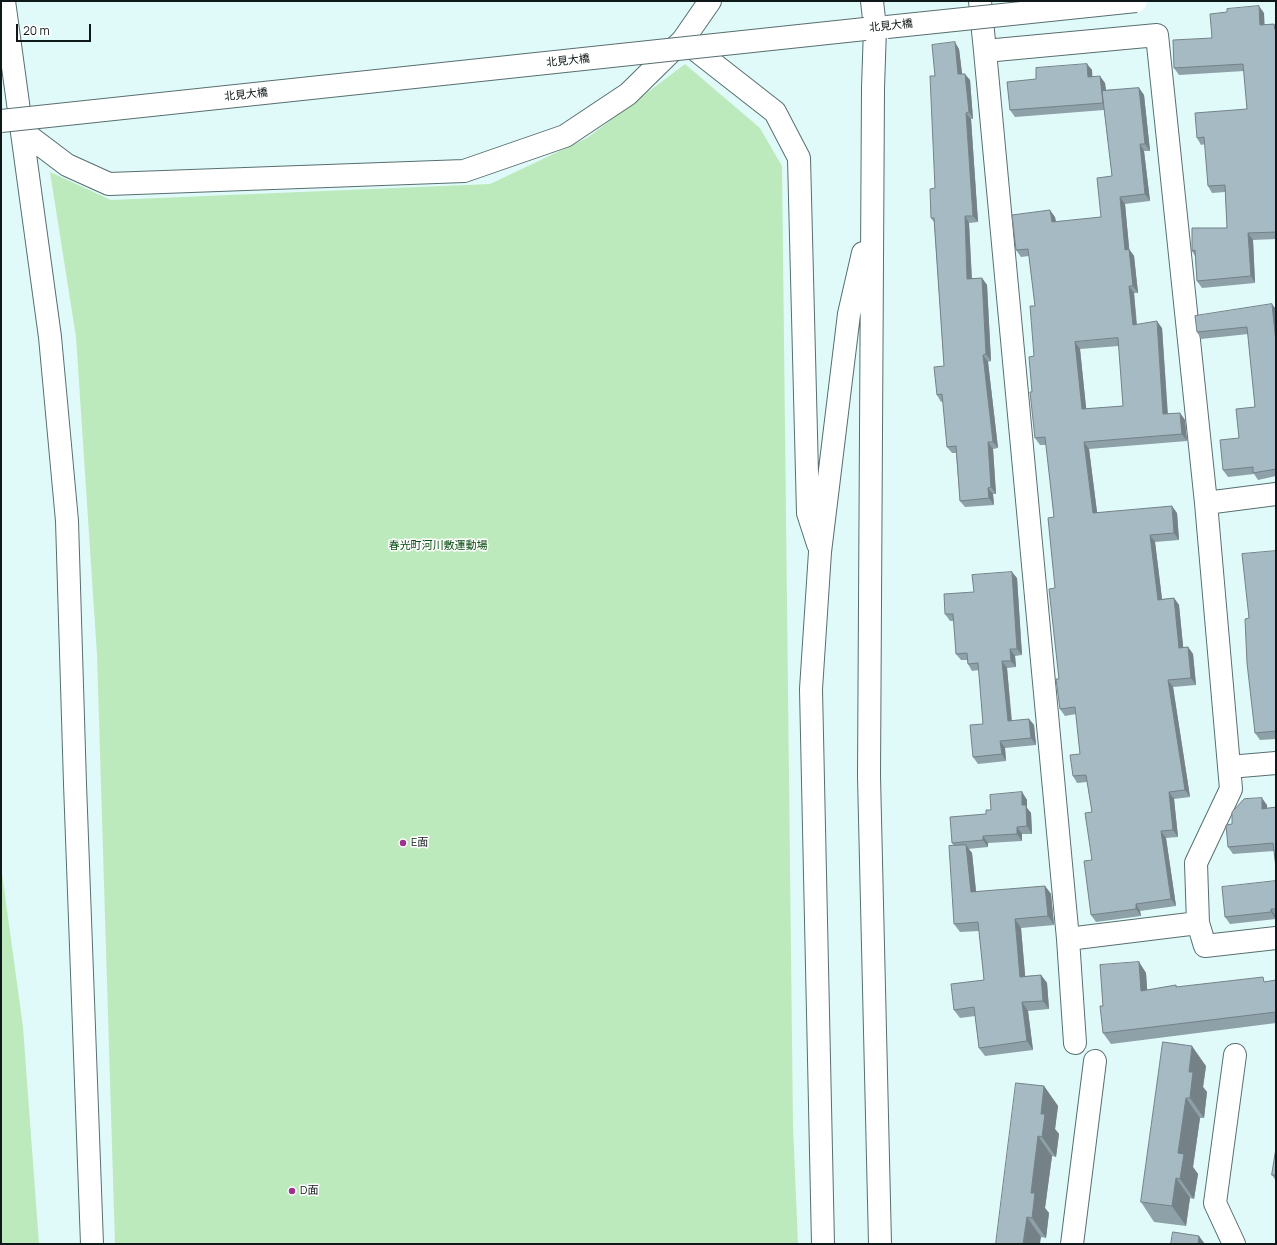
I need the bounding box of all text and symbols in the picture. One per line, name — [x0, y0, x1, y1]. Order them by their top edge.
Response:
scale bar — [18, 16, 93, 42]
street label: 北見大橋 — [868, 17, 914, 35]
text: 20 m — [23, 22, 50, 39]
street label: 北見大橋 — [545, 52, 591, 70]
street label: 北見大橋 — [223, 86, 269, 104]
park label: 春光町河川敷運動場 — [389, 539, 487, 553]
place label: E面 — [411, 836, 428, 850]
marker: E面 — [398, 838, 408, 848]
place label: D面 — [300, 1184, 318, 1198]
marker: D面 — [287, 1186, 297, 1196]

